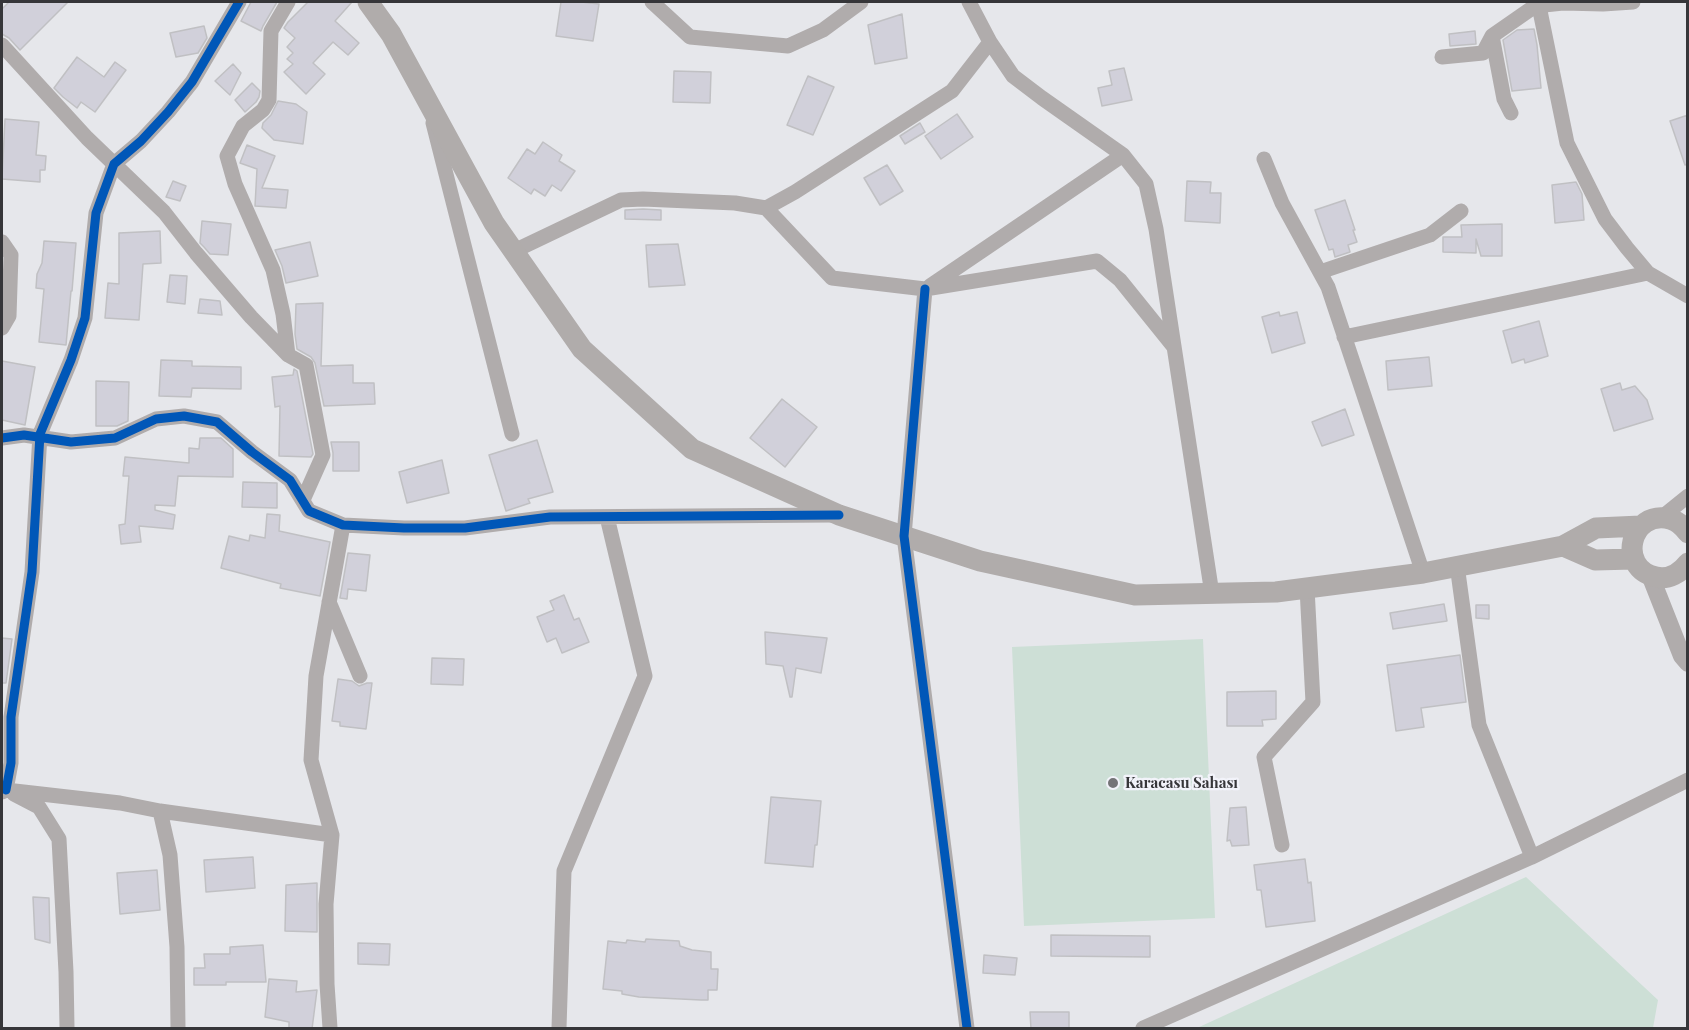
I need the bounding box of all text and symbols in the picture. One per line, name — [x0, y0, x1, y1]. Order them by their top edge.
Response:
place label: Karacasu Sahası — [1125, 774, 1238, 792]
marker: Karacasu Sahası — [1106, 776, 1120, 790]

